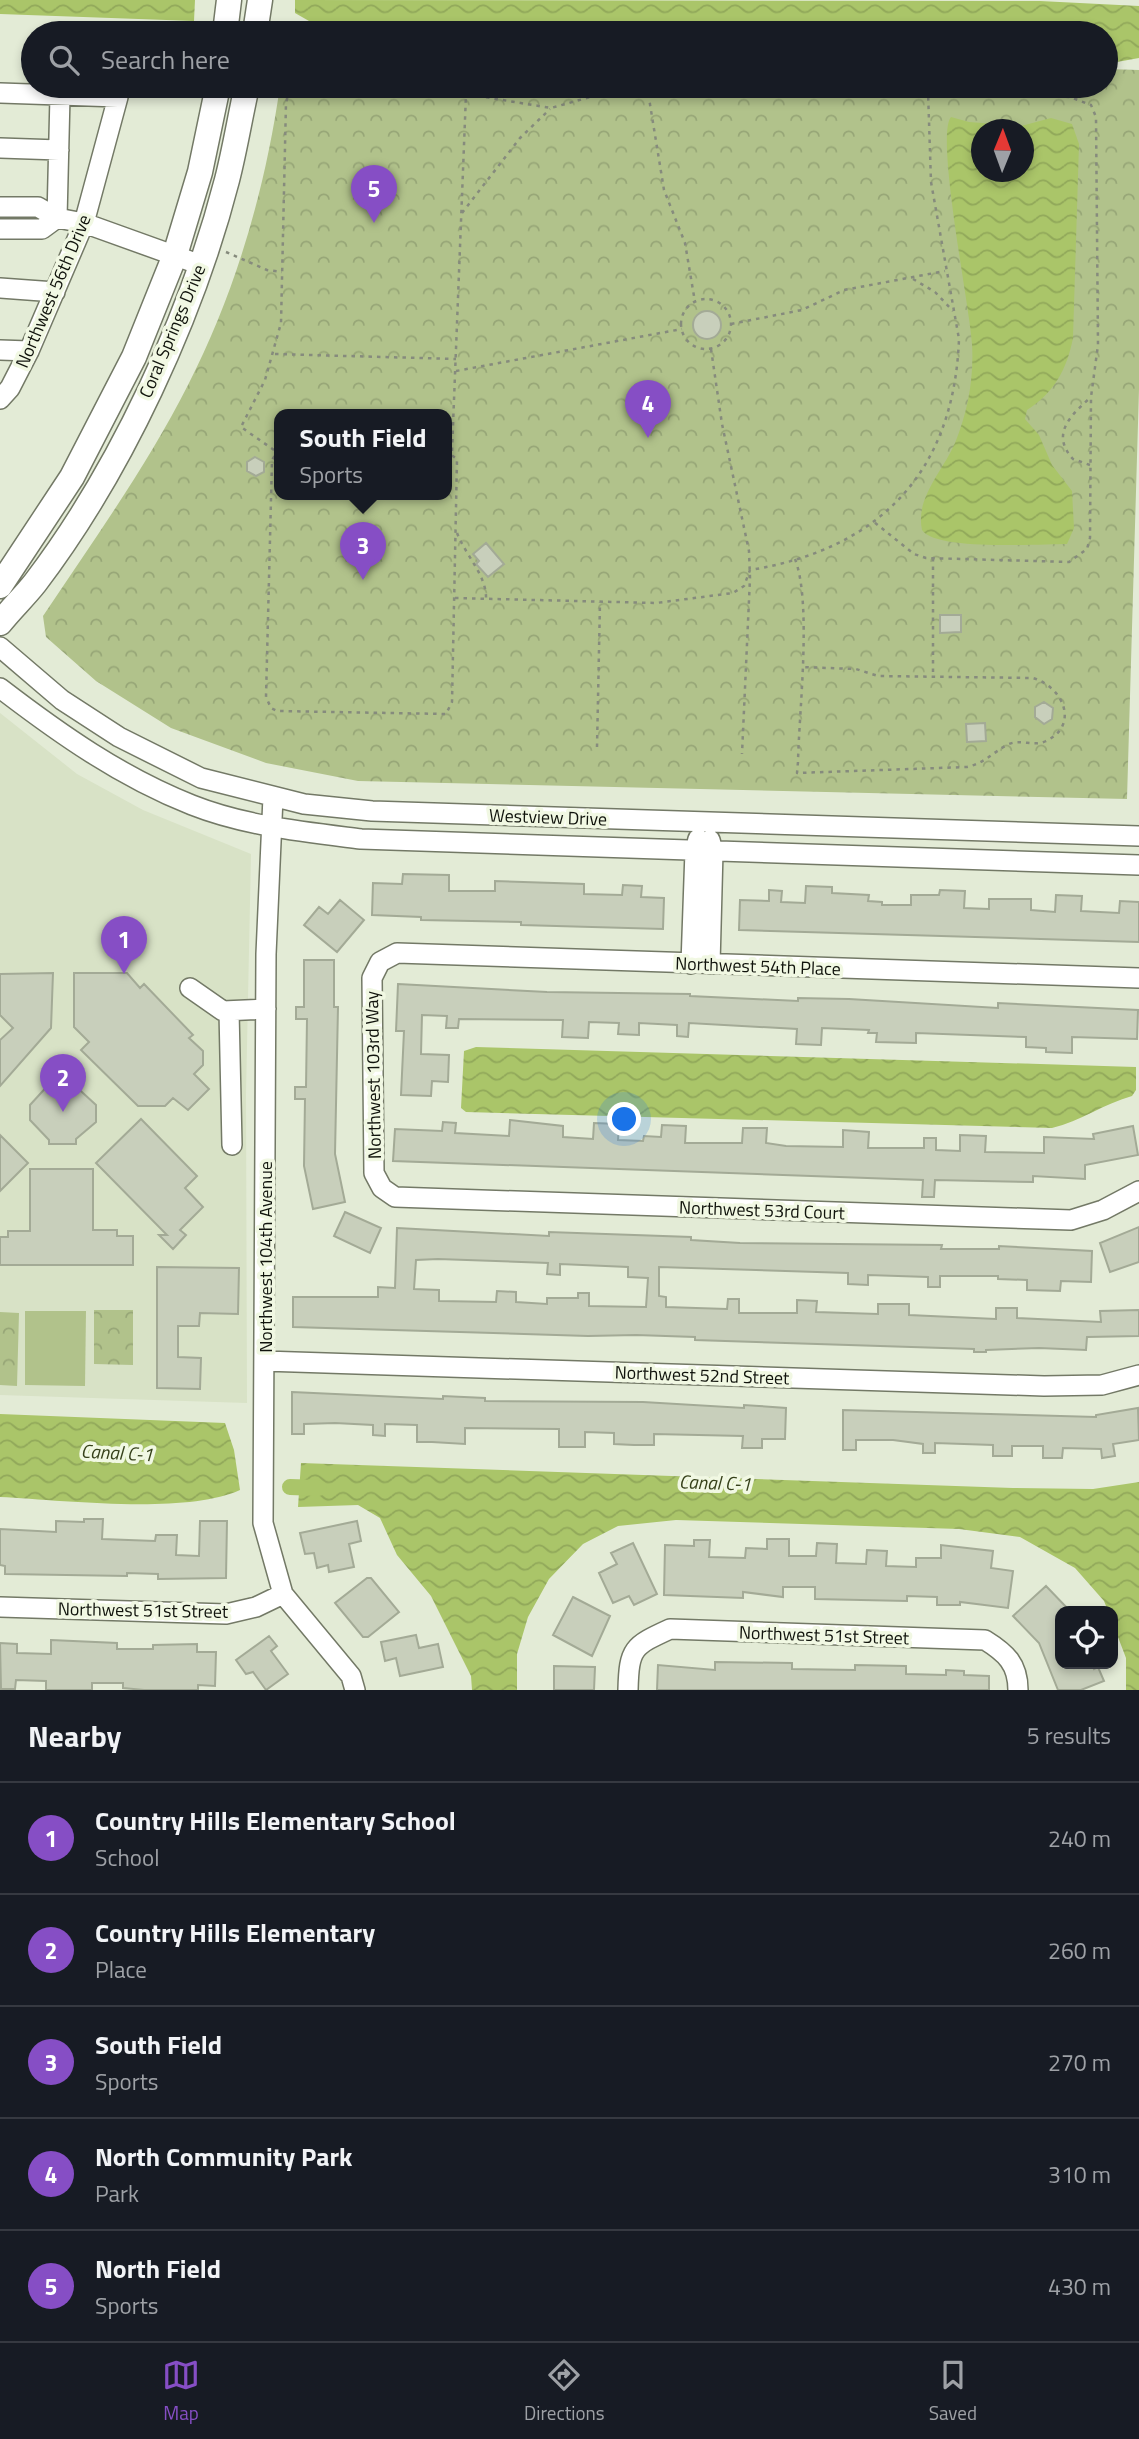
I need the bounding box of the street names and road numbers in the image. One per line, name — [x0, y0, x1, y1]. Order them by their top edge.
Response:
street label: Northwest 56th Drive — [8, 210, 98, 372]
street label: Coral Springs Drive — [132, 260, 212, 402]
street label: Westview Drive — [489, 801, 607, 833]
street label: Northwest 54th Place — [675, 950, 841, 982]
street label: Northwest 103rd Way — [358, 990, 388, 1159]
street label: Northwest 104th Avenue — [252, 1161, 279, 1353]
street label: Northwest 53rd Court — [679, 1194, 846, 1226]
street label: Northwest 52nd Street — [614, 1358, 790, 1392]
street label: Northwest 51st Street — [58, 1595, 229, 1625]
street label: Northwest 51st Street — [738, 1619, 910, 1651]

